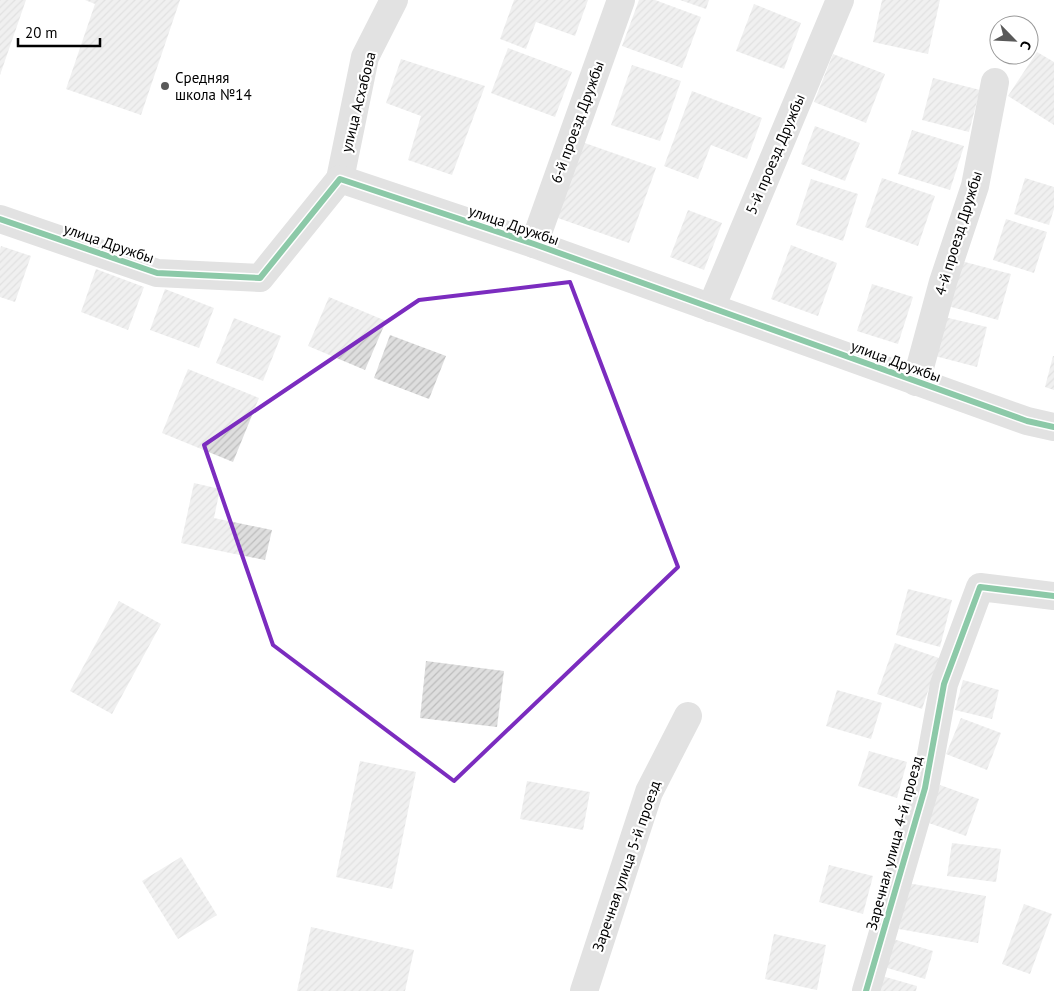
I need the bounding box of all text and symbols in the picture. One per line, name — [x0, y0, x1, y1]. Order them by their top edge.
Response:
scale bar — [18, 15, 100, 47]
north arrow — [989, 15, 1039, 65]
text: 20 m — [25, 23, 58, 42]
text: С — [1016, 38, 1036, 53]
street label: улица Асхабова — [336, 50, 380, 154]
street label: 6-й проезд Дружбы — [546, 58, 608, 186]
place label: Средняя школа №14 — [175, 68, 252, 104]
marker: Средняя школа №14 — [159, 80, 171, 92]
street label: 5-й проезд Дружбы — [741, 91, 809, 217]
street label: 4-й проезд Дружбы — [930, 169, 986, 297]
street label: улица Дружбы — [466, 201, 562, 249]
street label: улица Дружбы — [61, 219, 157, 267]
street label: улица Дружбы — [848, 336, 944, 386]
street label: Заречная улица 4-й проезд — [862, 754, 926, 932]
street label: Заречная улица 5-й проезд — [588, 778, 664, 954]

